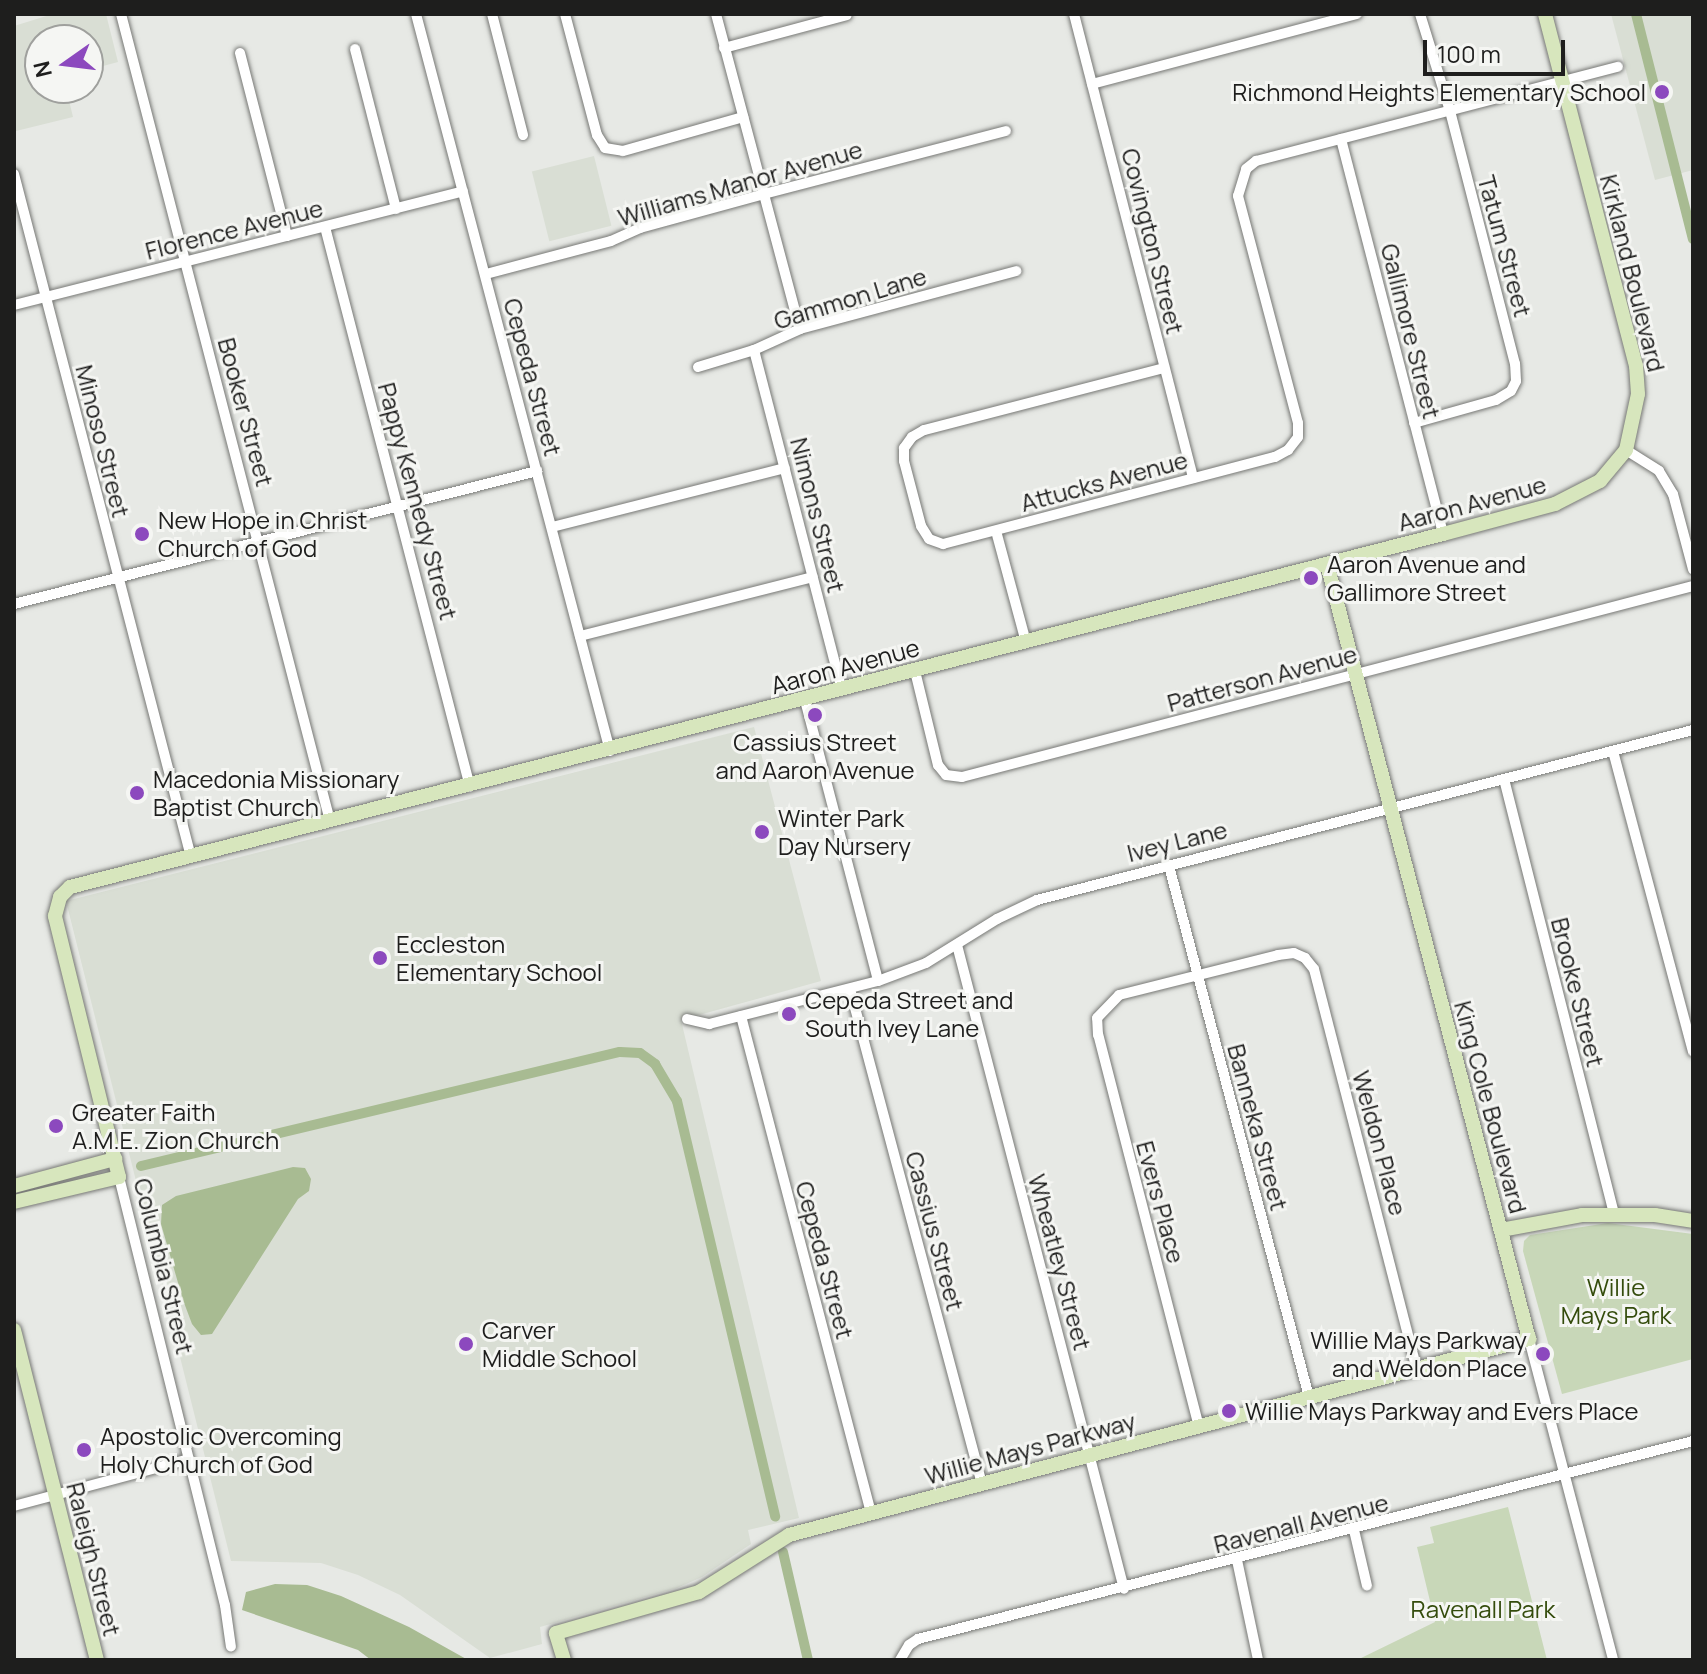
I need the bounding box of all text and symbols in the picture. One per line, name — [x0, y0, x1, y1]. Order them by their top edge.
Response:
north arrow — [24, 24, 104, 104]
scale bar — [1427, 24, 1569, 74]
text: 100 m — [1437, 37, 1501, 70]
text: N — [26, 58, 59, 81]
place label: Richmond Heights Elementary School — [1232, 78, 1646, 106]
marker: Richmond Heights Elementary School — [1653, 83, 1671, 101]
street label: Williams Manor Avenue — [614, 134, 866, 232]
street label: Covington Street — [1116, 145, 1190, 337]
street label: Kirkland Boulevard — [1595, 171, 1671, 375]
street label: Tatum Street — [1472, 172, 1538, 320]
street label: Florence Avenue — [142, 193, 326, 265]
street label: Gallimore Street — [1375, 241, 1447, 421]
street label: Gammon Lane — [770, 261, 930, 335]
street label: Cepeda Street — [498, 295, 568, 459]
street label: Booker Street — [212, 335, 280, 489]
street label: Minoso Street — [70, 362, 136, 520]
street label: Pappy Kennedy Street — [372, 379, 464, 623]
street label: Nimons Street — [785, 435, 851, 595]
street label: Attucks Avenue — [1017, 445, 1191, 517]
street label: Aaron Avenue — [1395, 469, 1549, 537]
place label: New Hope in Christ Church of God — [158, 506, 367, 562]
marker: New Hope in Christ Church of God — [133, 525, 151, 543]
place label: Aaron Avenue and Gallimore Street — [1327, 550, 1526, 606]
marker: Aaron Avenue and Gallimore Street — [1302, 569, 1320, 587]
street label: Aaron Avenue — [768, 632, 922, 700]
street label: Patterson Avenue — [1164, 639, 1360, 717]
marker: Cassius Street and Aaron Avenue — [806, 706, 824, 724]
place label: Cassius Street and Aaron Avenue — [716, 728, 914, 784]
place label: Macedonia Missionary Baptist Church — [153, 765, 399, 821]
marker: Macedonia Missionary Baptist Church — [128, 784, 146, 802]
place label: Winter Park Day Nursery — [778, 804, 911, 860]
street label: Ivey Lane — [1124, 815, 1230, 867]
marker: Winter Park Day Nursery — [753, 823, 771, 841]
street label: Brooke Street — [1546, 915, 1610, 1069]
place label: Eccleston Elementary School — [396, 930, 602, 986]
marker: Eccleston Elementary School — [371, 949, 389, 967]
place label: Cepeda Street and South Ivey Lane — [805, 986, 1013, 1042]
street label: King Cole Boulevard — [1449, 998, 1533, 1216]
marker: Cepeda Street and South Ivey Lane — [780, 1005, 798, 1023]
street label: Banneka Street — [1222, 1041, 1294, 1213]
street label: Weldon Place — [1347, 1068, 1413, 1218]
place label: Greater Faith A.M.E. Zion Church — [72, 1098, 279, 1154]
marker: Greater Faith A.M.E. Zion Church — [47, 1117, 65, 1135]
street label: Evers Place — [1131, 1138, 1191, 1266]
street label: Cassius Street — [900, 1148, 970, 1314]
street label: Wheatley Street — [1023, 1171, 1097, 1353]
street label: Columbia Street — [128, 1175, 200, 1357]
street label: Cepeda Street — [790, 1178, 860, 1342]
park label: Willie Mays Park — [1561, 1273, 1671, 1329]
place label: Carver Middle School — [482, 1316, 637, 1372]
place label: Willie Mays Parkway and Weldon Place — [1310, 1326, 1527, 1382]
marker: Carver Middle School — [457, 1335, 475, 1353]
marker: Willie Mays Parkway and Weldon Place — [1534, 1345, 1552, 1363]
place label: Willie Mays Parkway and Evers Place — [1245, 1397, 1639, 1425]
marker: Willie Mays Parkway and Evers Place — [1220, 1402, 1238, 1420]
street label: Willie Mays Parkway — [922, 1406, 1138, 1490]
place label: Apostolic Overcoming Holy Church of God — [100, 1422, 342, 1478]
marker: Apostolic Overcoming Holy Church of God — [75, 1441, 93, 1459]
street label: Raleigh Street — [61, 1479, 127, 1639]
street label: Ravenall Avenue — [1211, 1487, 1391, 1559]
park label: Ravenall Park — [1411, 1595, 1555, 1623]

